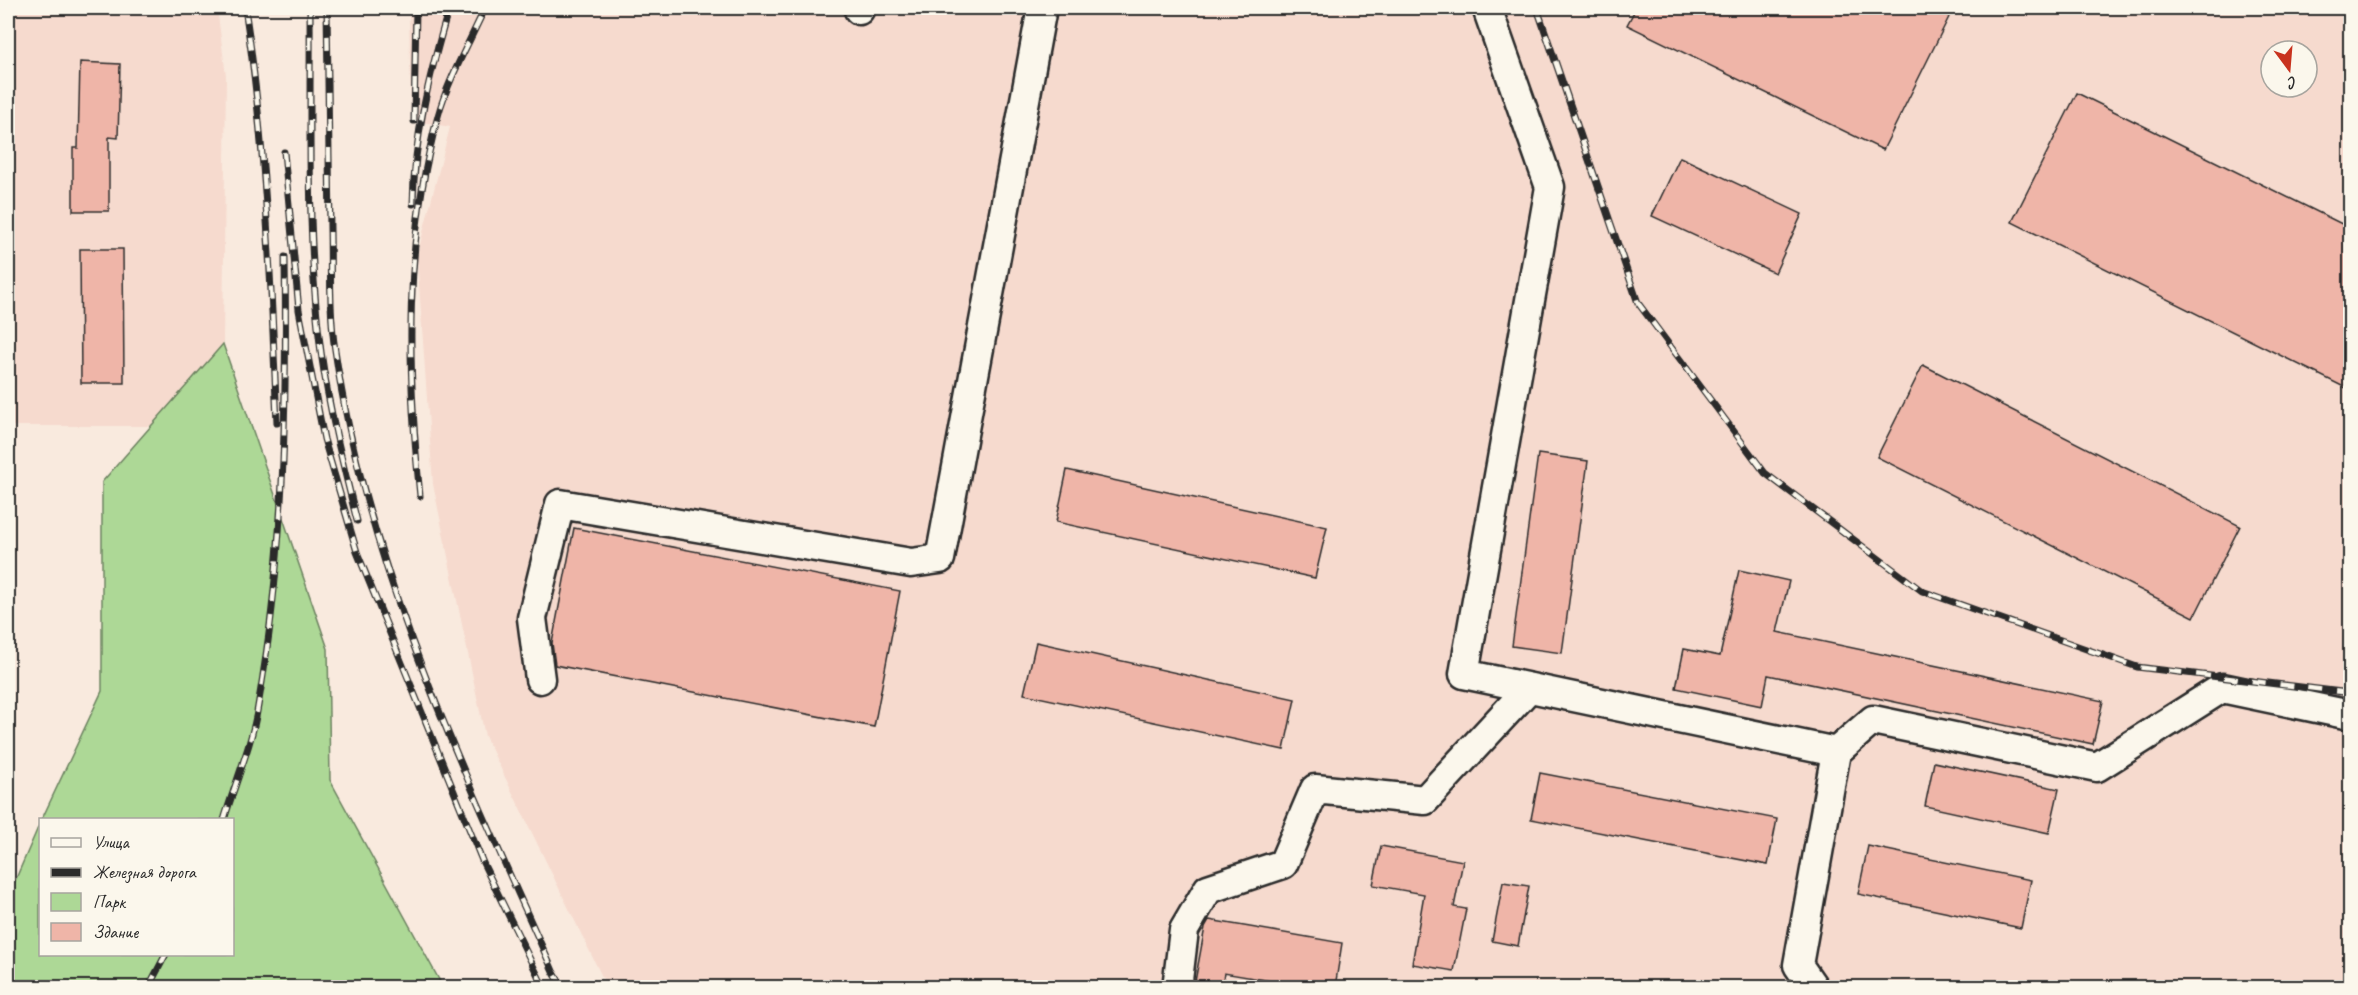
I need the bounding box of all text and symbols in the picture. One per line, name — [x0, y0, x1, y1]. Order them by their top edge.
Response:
north arrow — [2259, 39, 2319, 99]
text: С — [2284, 72, 2299, 94]
legend — [39, 818, 234, 956]
text: Улица — [93, 831, 130, 853]
text: Железная дорога — [93, 861, 197, 884]
text: Парк — [93, 891, 127, 913]
text: Здание — [93, 921, 139, 943]

